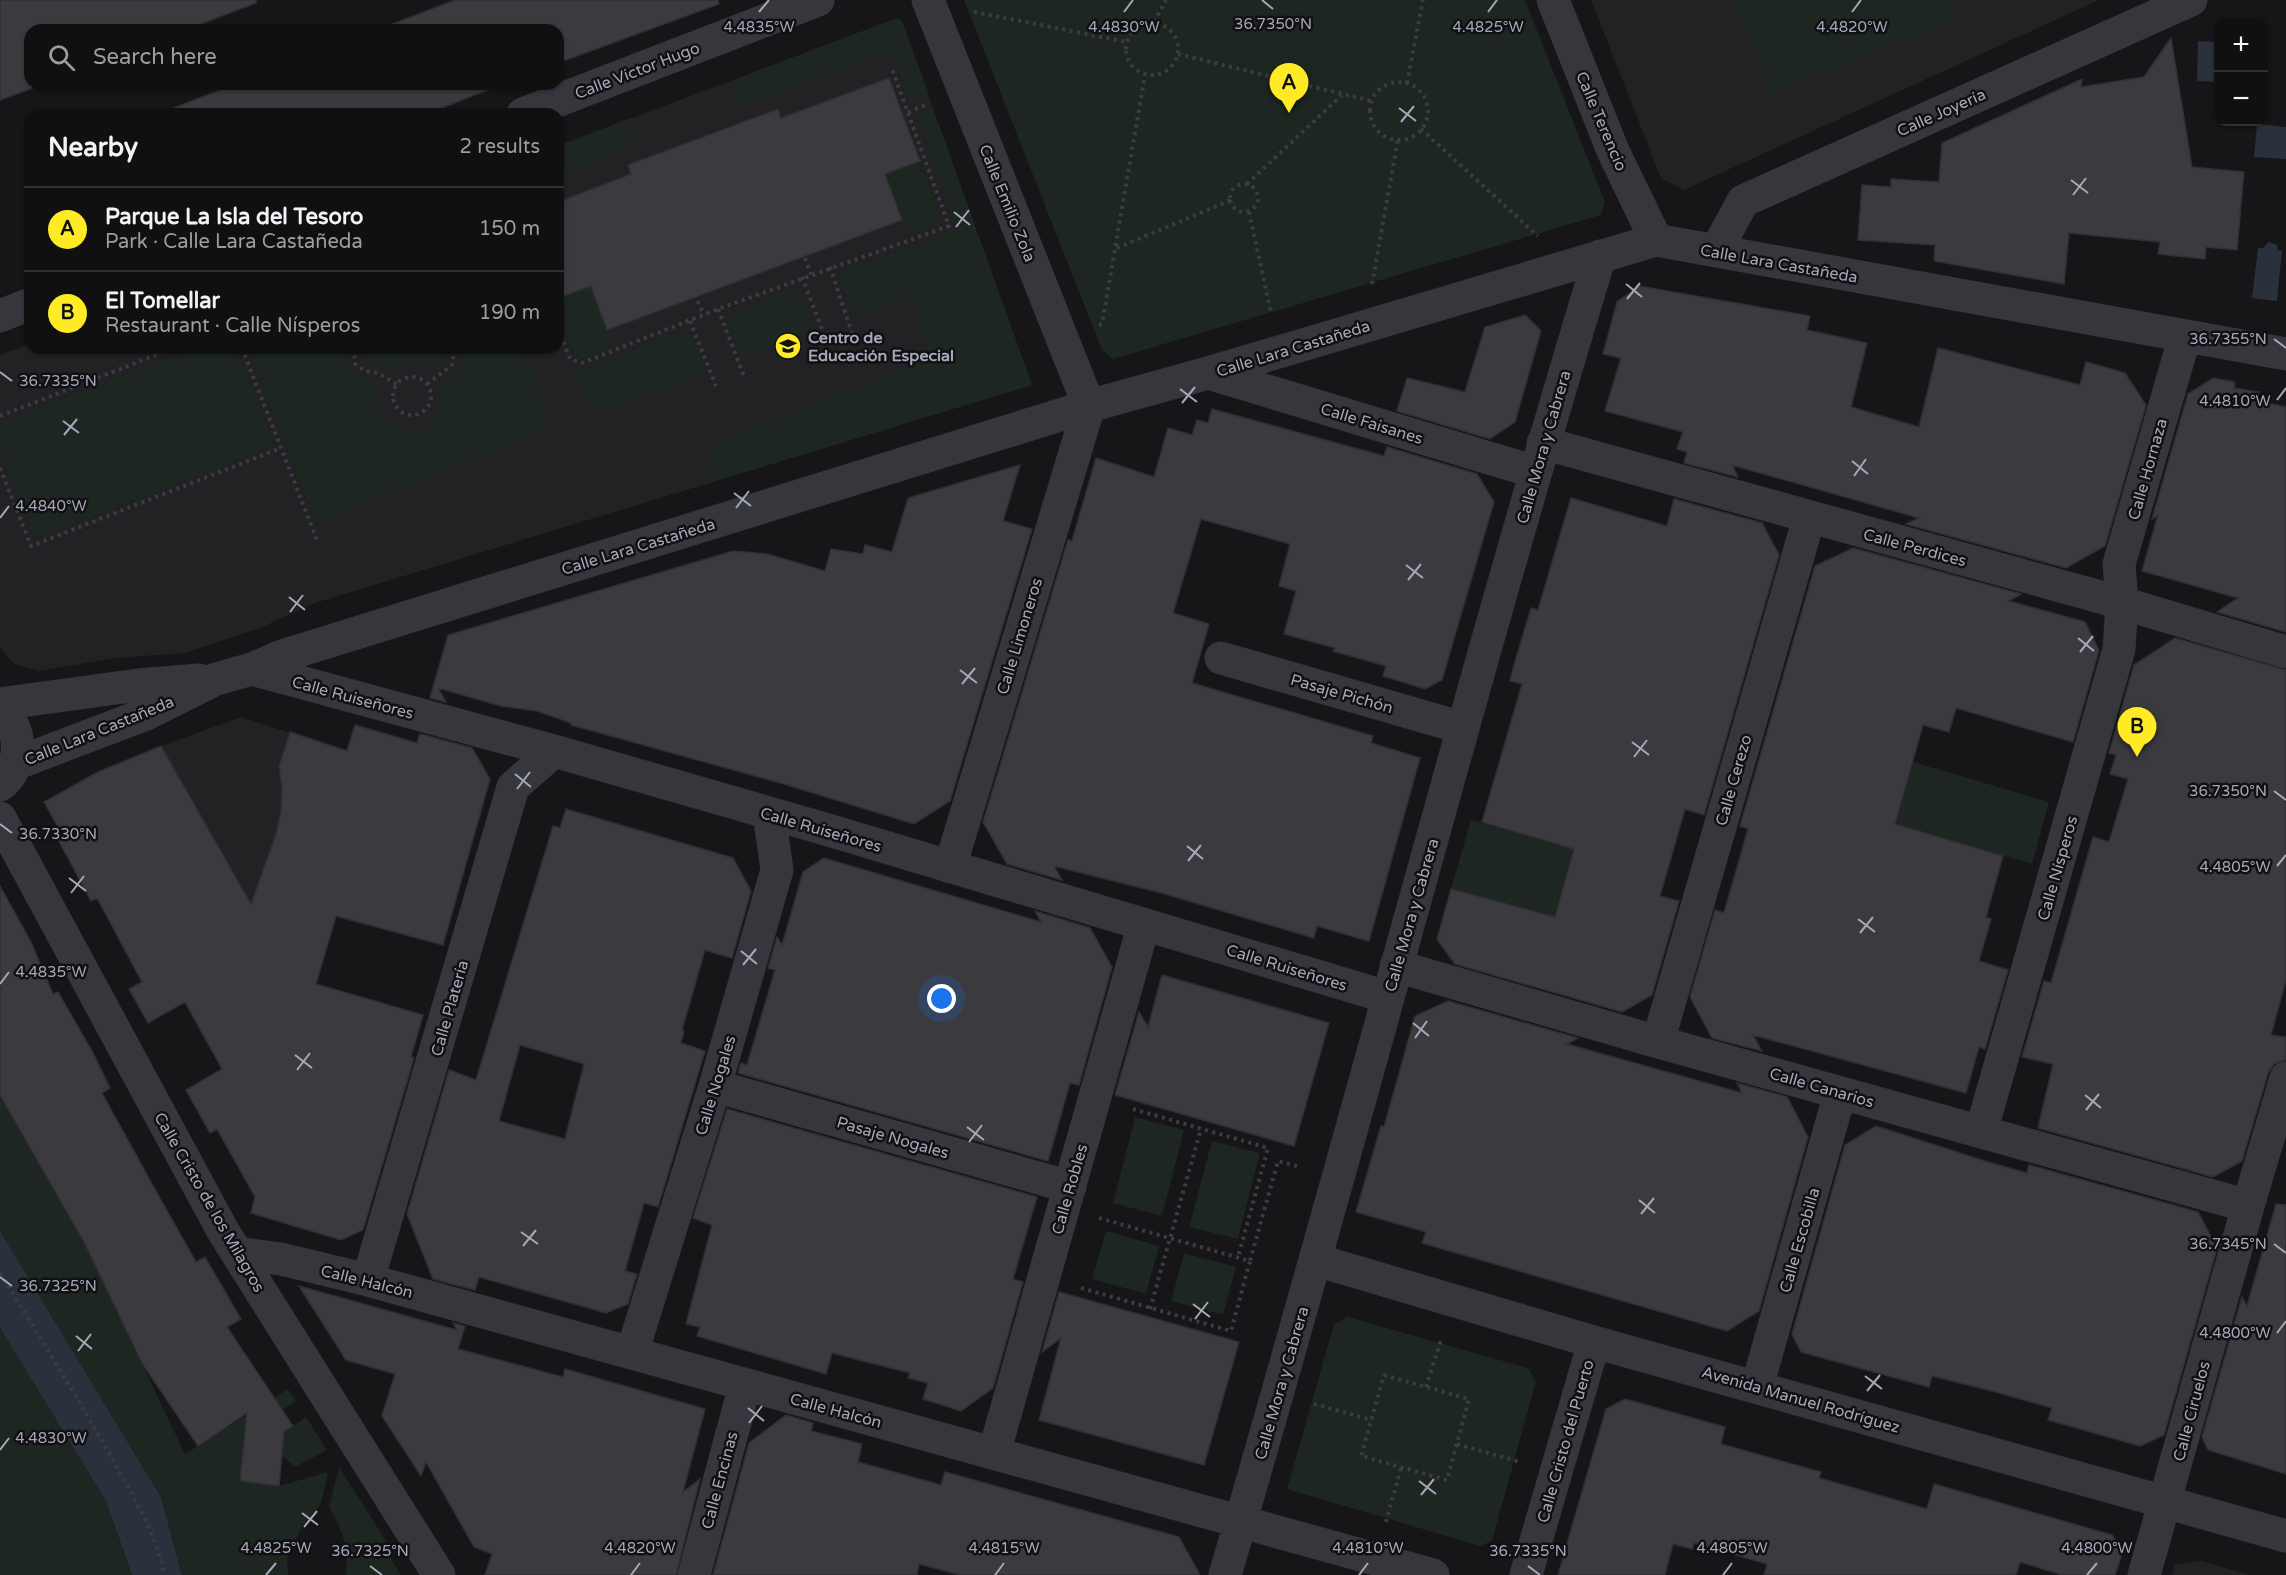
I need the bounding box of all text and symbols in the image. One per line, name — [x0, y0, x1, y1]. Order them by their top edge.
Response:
text: 36.7350°N — [1234, 15, 1312, 33]
text: 4.4835°W — [723, 18, 795, 36]
text: 4.4830°W — [1088, 18, 1160, 36]
text: 4.4825°W — [1452, 18, 1524, 36]
text: 4.4820°W — [1816, 18, 1888, 36]
map controls — [2214, 18, 2268, 126]
button: + — [2214, 18, 2268, 72]
search box — [24, 24, 564, 90]
street label: Calle Víctor Hugo — [572, 38, 703, 104]
icon: search — [45, 41, 78, 74]
text: Search here — [93, 44, 217, 70]
pin: A — [1270, 63, 1308, 113]
street label: Calle Terencio — [1571, 69, 1631, 174]
button: − — [2214, 72, 2268, 126]
street label: Calle Joyería — [1894, 84, 1989, 141]
text: Nearby — [48, 132, 138, 163]
text: 2 results — [460, 135, 540, 159]
street label: Calle Emilio Zola — [974, 142, 1040, 265]
text: Parque La Isla del Tesoro — [105, 204, 363, 230]
text: A — [60, 217, 75, 241]
text: 150 m — [479, 217, 540, 241]
text: Park · Calle Lara Castañeda — [105, 230, 363, 254]
street label: Calle Lara Castañeda — [1699, 240, 1859, 288]
text: El Tomellar — [105, 288, 220, 314]
text: B — [61, 301, 74, 325]
text: 190 m — [479, 301, 540, 325]
text: Restaurant · Calle Nísperos — [105, 314, 360, 338]
street label: Calle Lara Castañeda — [1214, 316, 1372, 382]
place label: Centro de Educación Especial — [808, 328, 954, 366]
text: 36.7355°N — [2189, 330, 2267, 348]
school or university icon: Centro de Educación Especial — [773, 331, 803, 361]
street label: Calle Mora y Cabrera — [1512, 368, 1575, 526]
text: 36.7335°N — [19, 372, 97, 390]
text: 4.4810°W — [2199, 392, 2271, 410]
street label: Calle Faisanes — [1318, 399, 1425, 449]
street label: Calle Hornaza — [2124, 416, 2172, 522]
text: 4.4840°W — [15, 497, 87, 515]
street label: Calle Lara Castañeda — [559, 514, 717, 580]
street label: Calle Perdices — [1861, 525, 1969, 571]
street label: Calle Limoneros — [993, 576, 1047, 697]
street label: Pasaje Pichón — [1288, 670, 1395, 718]
street label: Calle Ruiseñores — [290, 672, 416, 724]
street label: Calle Lara Castañeda — [22, 692, 177, 770]
pin: B — [2118, 708, 2156, 757]
street label: Calle Cerezo — [1711, 732, 1757, 828]
text: 36.7350°N — [2189, 782, 2267, 800]
street label: Calle Ruiseñores — [758, 803, 884, 857]
street label: Calle Nísperos — [2033, 814, 2082, 923]
text: 36.7330°N — [19, 825, 97, 843]
street label: Calle Mora y Cabrera — [1380, 836, 1443, 994]
text: 4.4805°W — [2199, 858, 2271, 876]
street label: Calle Ruiseñores — [1224, 940, 1350, 996]
street label: Calle Platería — [427, 958, 473, 1059]
text: 4.4835°W — [15, 963, 87, 981]
your location — [927, 984, 956, 1013]
street label: Calle Nogales — [691, 1033, 741, 1138]
street label: Calle Canarios — [1767, 1064, 1876, 1112]
street label: Calle Cristo de los Milagros — [149, 1109, 269, 1296]
street label: Pasaje Nogales — [834, 1112, 951, 1163]
street label: Calle Robles — [1047, 1142, 1092, 1237]
street label: Calle Escobilla — [1775, 1185, 1825, 1295]
text: 36.7345°N — [2189, 1235, 2267, 1253]
street label: Calle Halcón — [319, 1261, 415, 1303]
text: 36.7325°N — [19, 1277, 97, 1295]
street label: Calle Mora y Cabrera — [1250, 1304, 1313, 1462]
text: 4.4800°W — [2199, 1324, 2271, 1342]
street label: Calle Cristo del Puerto — [1533, 1358, 1599, 1525]
street label: Calle Ciruelos — [2169, 1359, 2215, 1463]
street label: Avenida Manuel Rodríguez — [1699, 1362, 1902, 1438]
street label: Calle Halcón — [788, 1389, 884, 1433]
text: 4.4830°W — [15, 1429, 87, 1447]
street label: Calle Encinas — [697, 1429, 743, 1531]
text: 4.4825°W — [240, 1539, 312, 1557]
text: 4.4820°W — [604, 1539, 676, 1557]
text: 4.4815°W — [968, 1539, 1040, 1557]
text: 4.4810°W — [1332, 1539, 1404, 1557]
text: 4.4805°W — [1696, 1539, 1768, 1557]
text: 4.4800°W — [2061, 1539, 2133, 1557]
text: 36.7325°N — [331, 1542, 409, 1560]
text: 36.7335°N — [1489, 1542, 1567, 1560]

